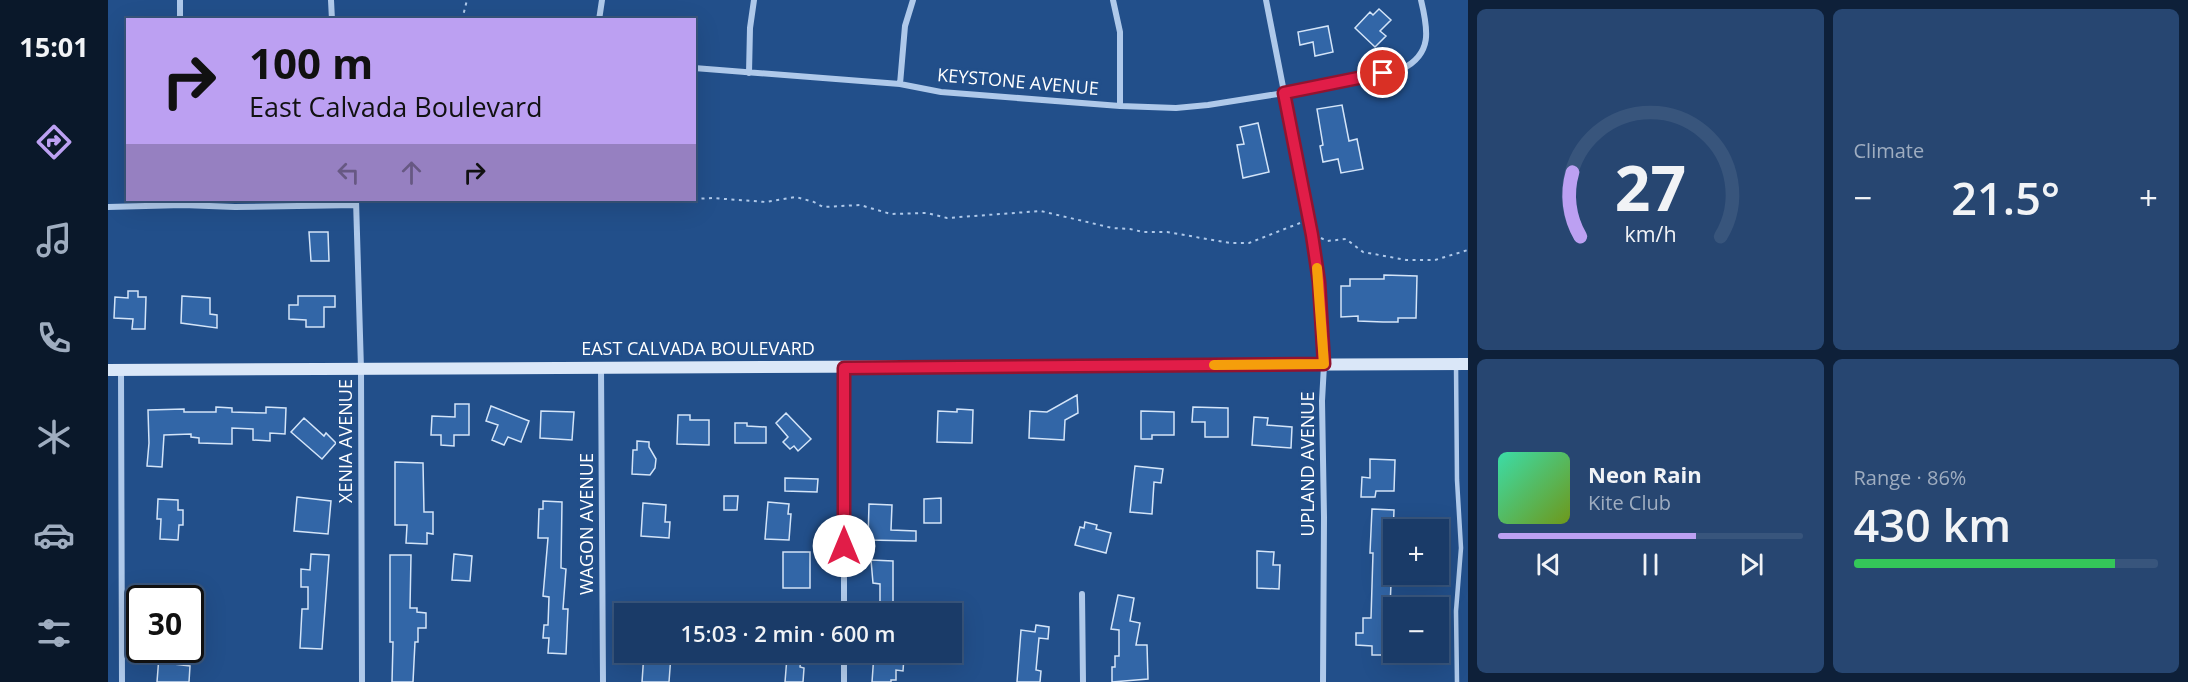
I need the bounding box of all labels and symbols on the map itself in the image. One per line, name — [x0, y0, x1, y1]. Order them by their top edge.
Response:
pin — [1357, 47, 1408, 98]
street label: KEYSTONE AVENUE — [936, 62, 1100, 100]
street label: EAST CALVADA BOULEVARD — [581, 336, 815, 360]
street label: XENIA AVENUE — [333, 379, 357, 503]
street label: UPLAND AVENUE — [1295, 392, 1319, 536]
street label: WAGON AVENUE — [574, 453, 598, 595]
position arrow — [812, 514, 876, 578]
speed limit sign: 30 — [126, 585, 204, 663]

